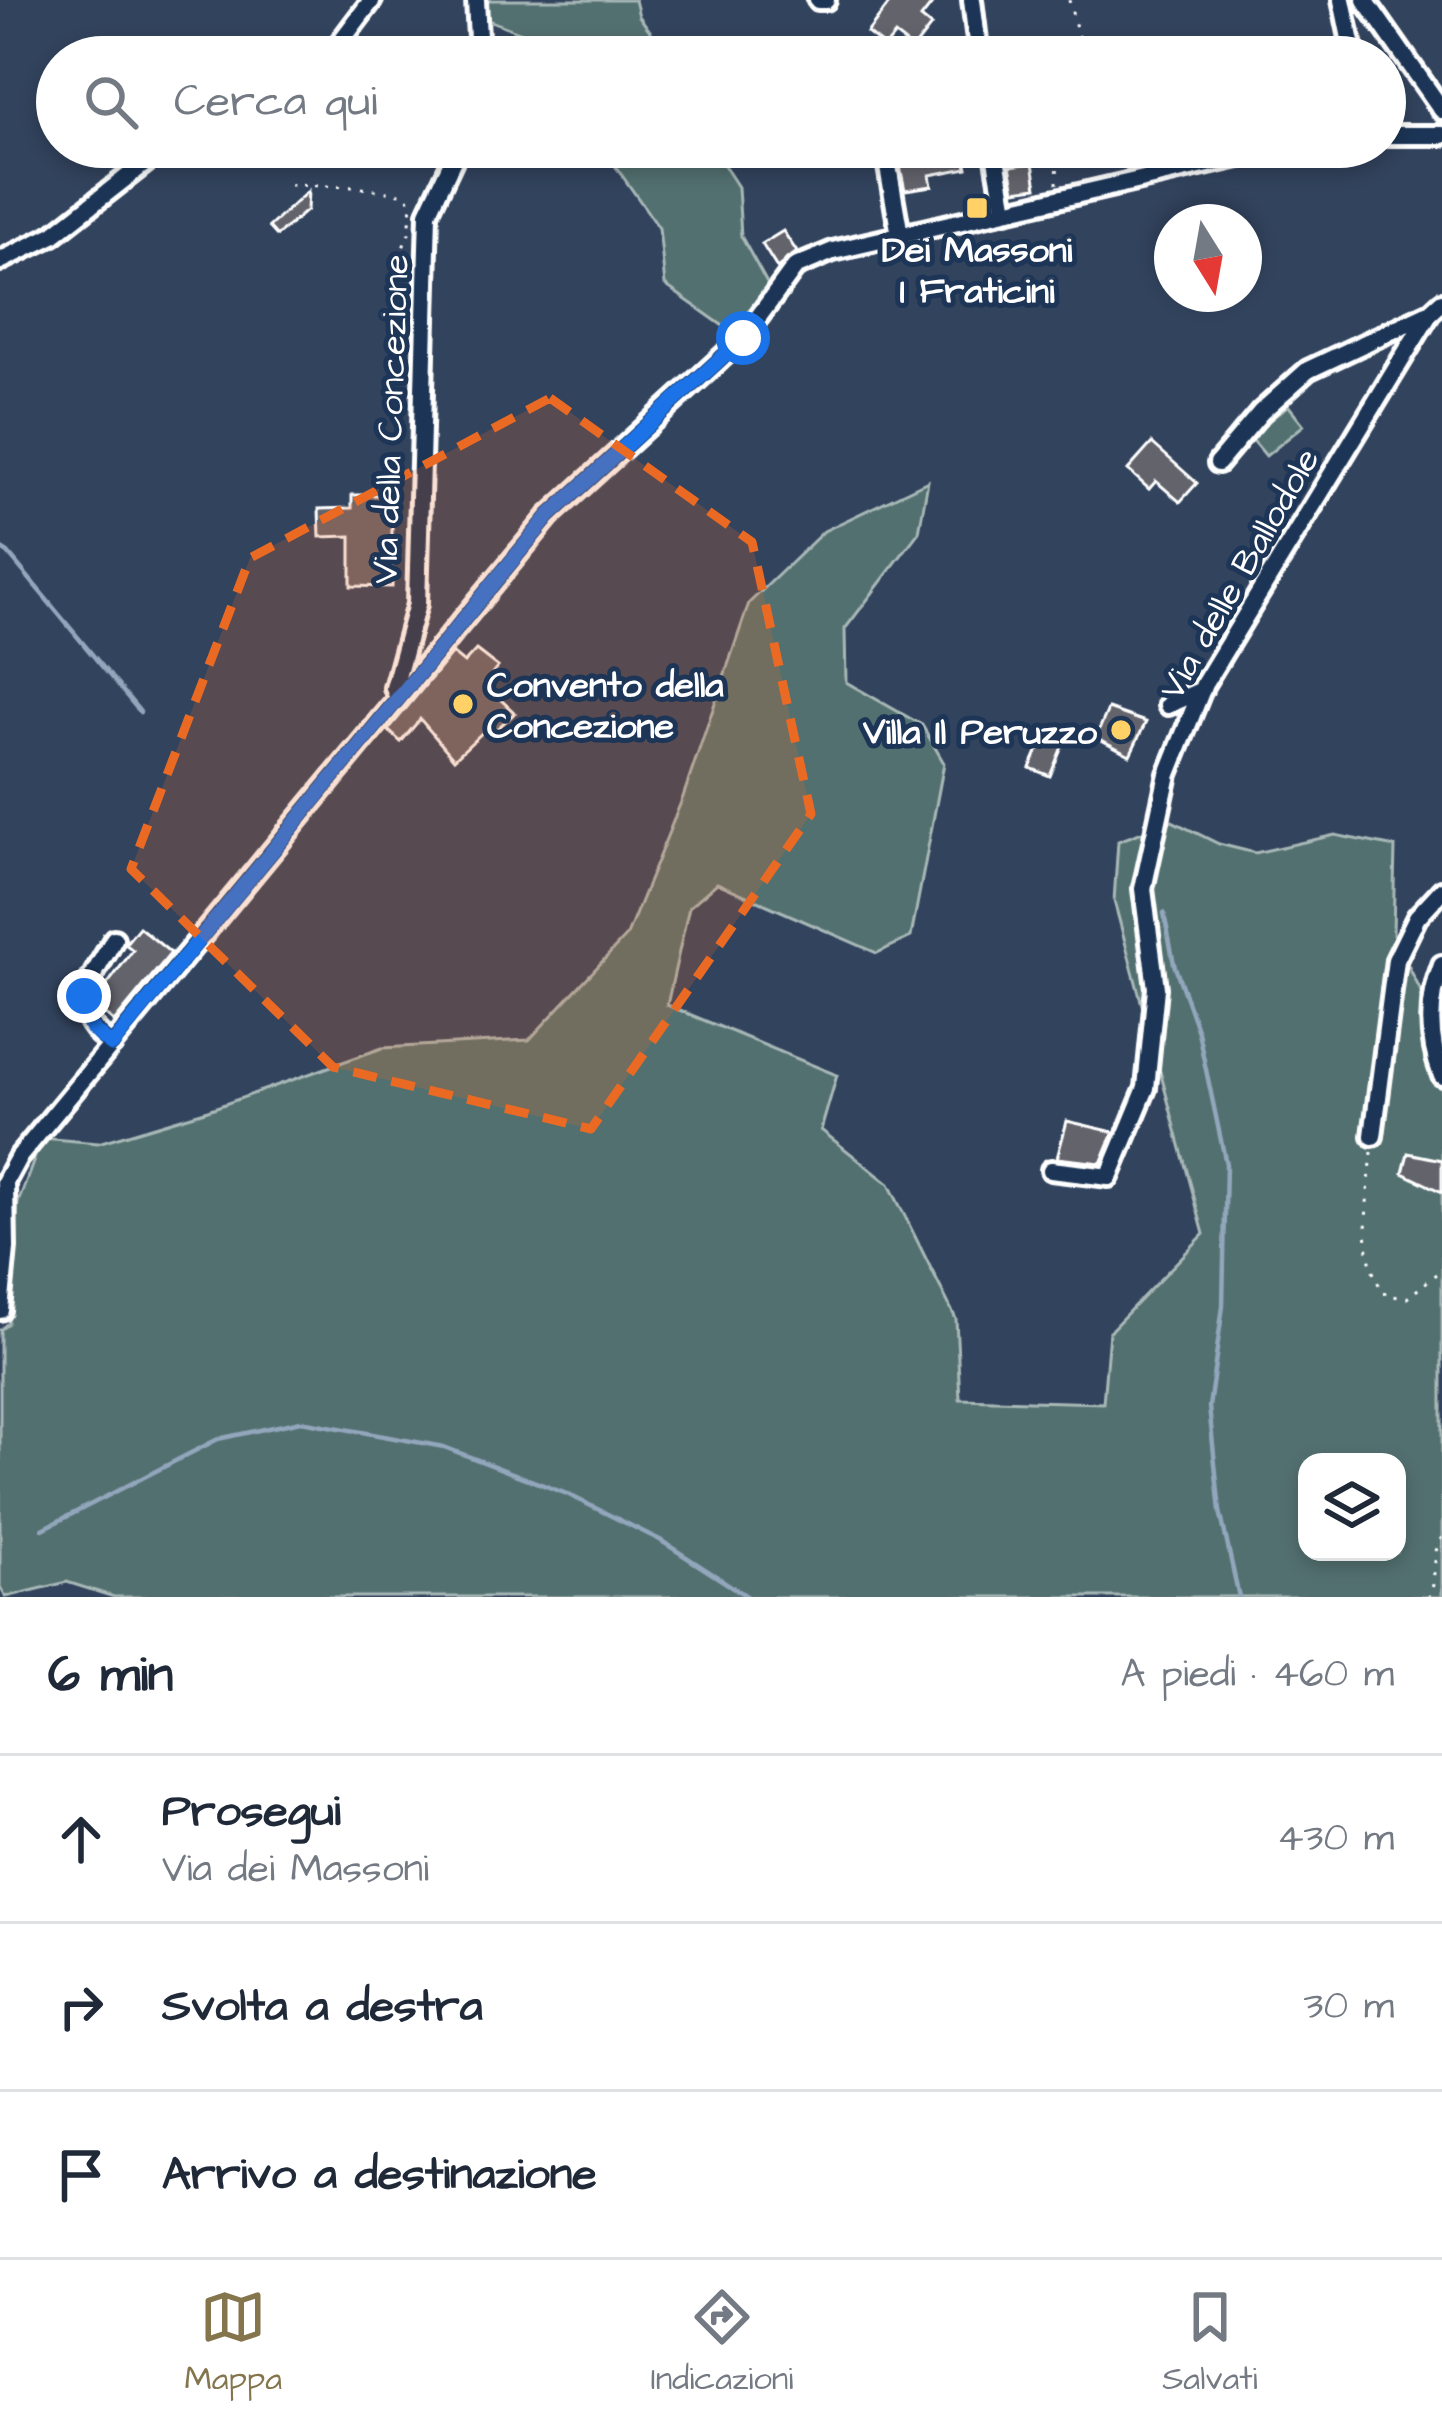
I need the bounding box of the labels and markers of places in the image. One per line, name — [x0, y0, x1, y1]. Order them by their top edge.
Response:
marker: Dei Massoni I Fraticini — [964, 195, 990, 221]
place label: Dei Massoni I Fraticini — [882, 225, 1073, 317]
place label: Convento della Concezione — [487, 660, 724, 752]
marker: Convento della Concezione — [450, 691, 476, 717]
place label: Villa Il Peruzzo — [862, 707, 1098, 758]
marker: Villa Il Peruzzo — [1108, 717, 1134, 743]

